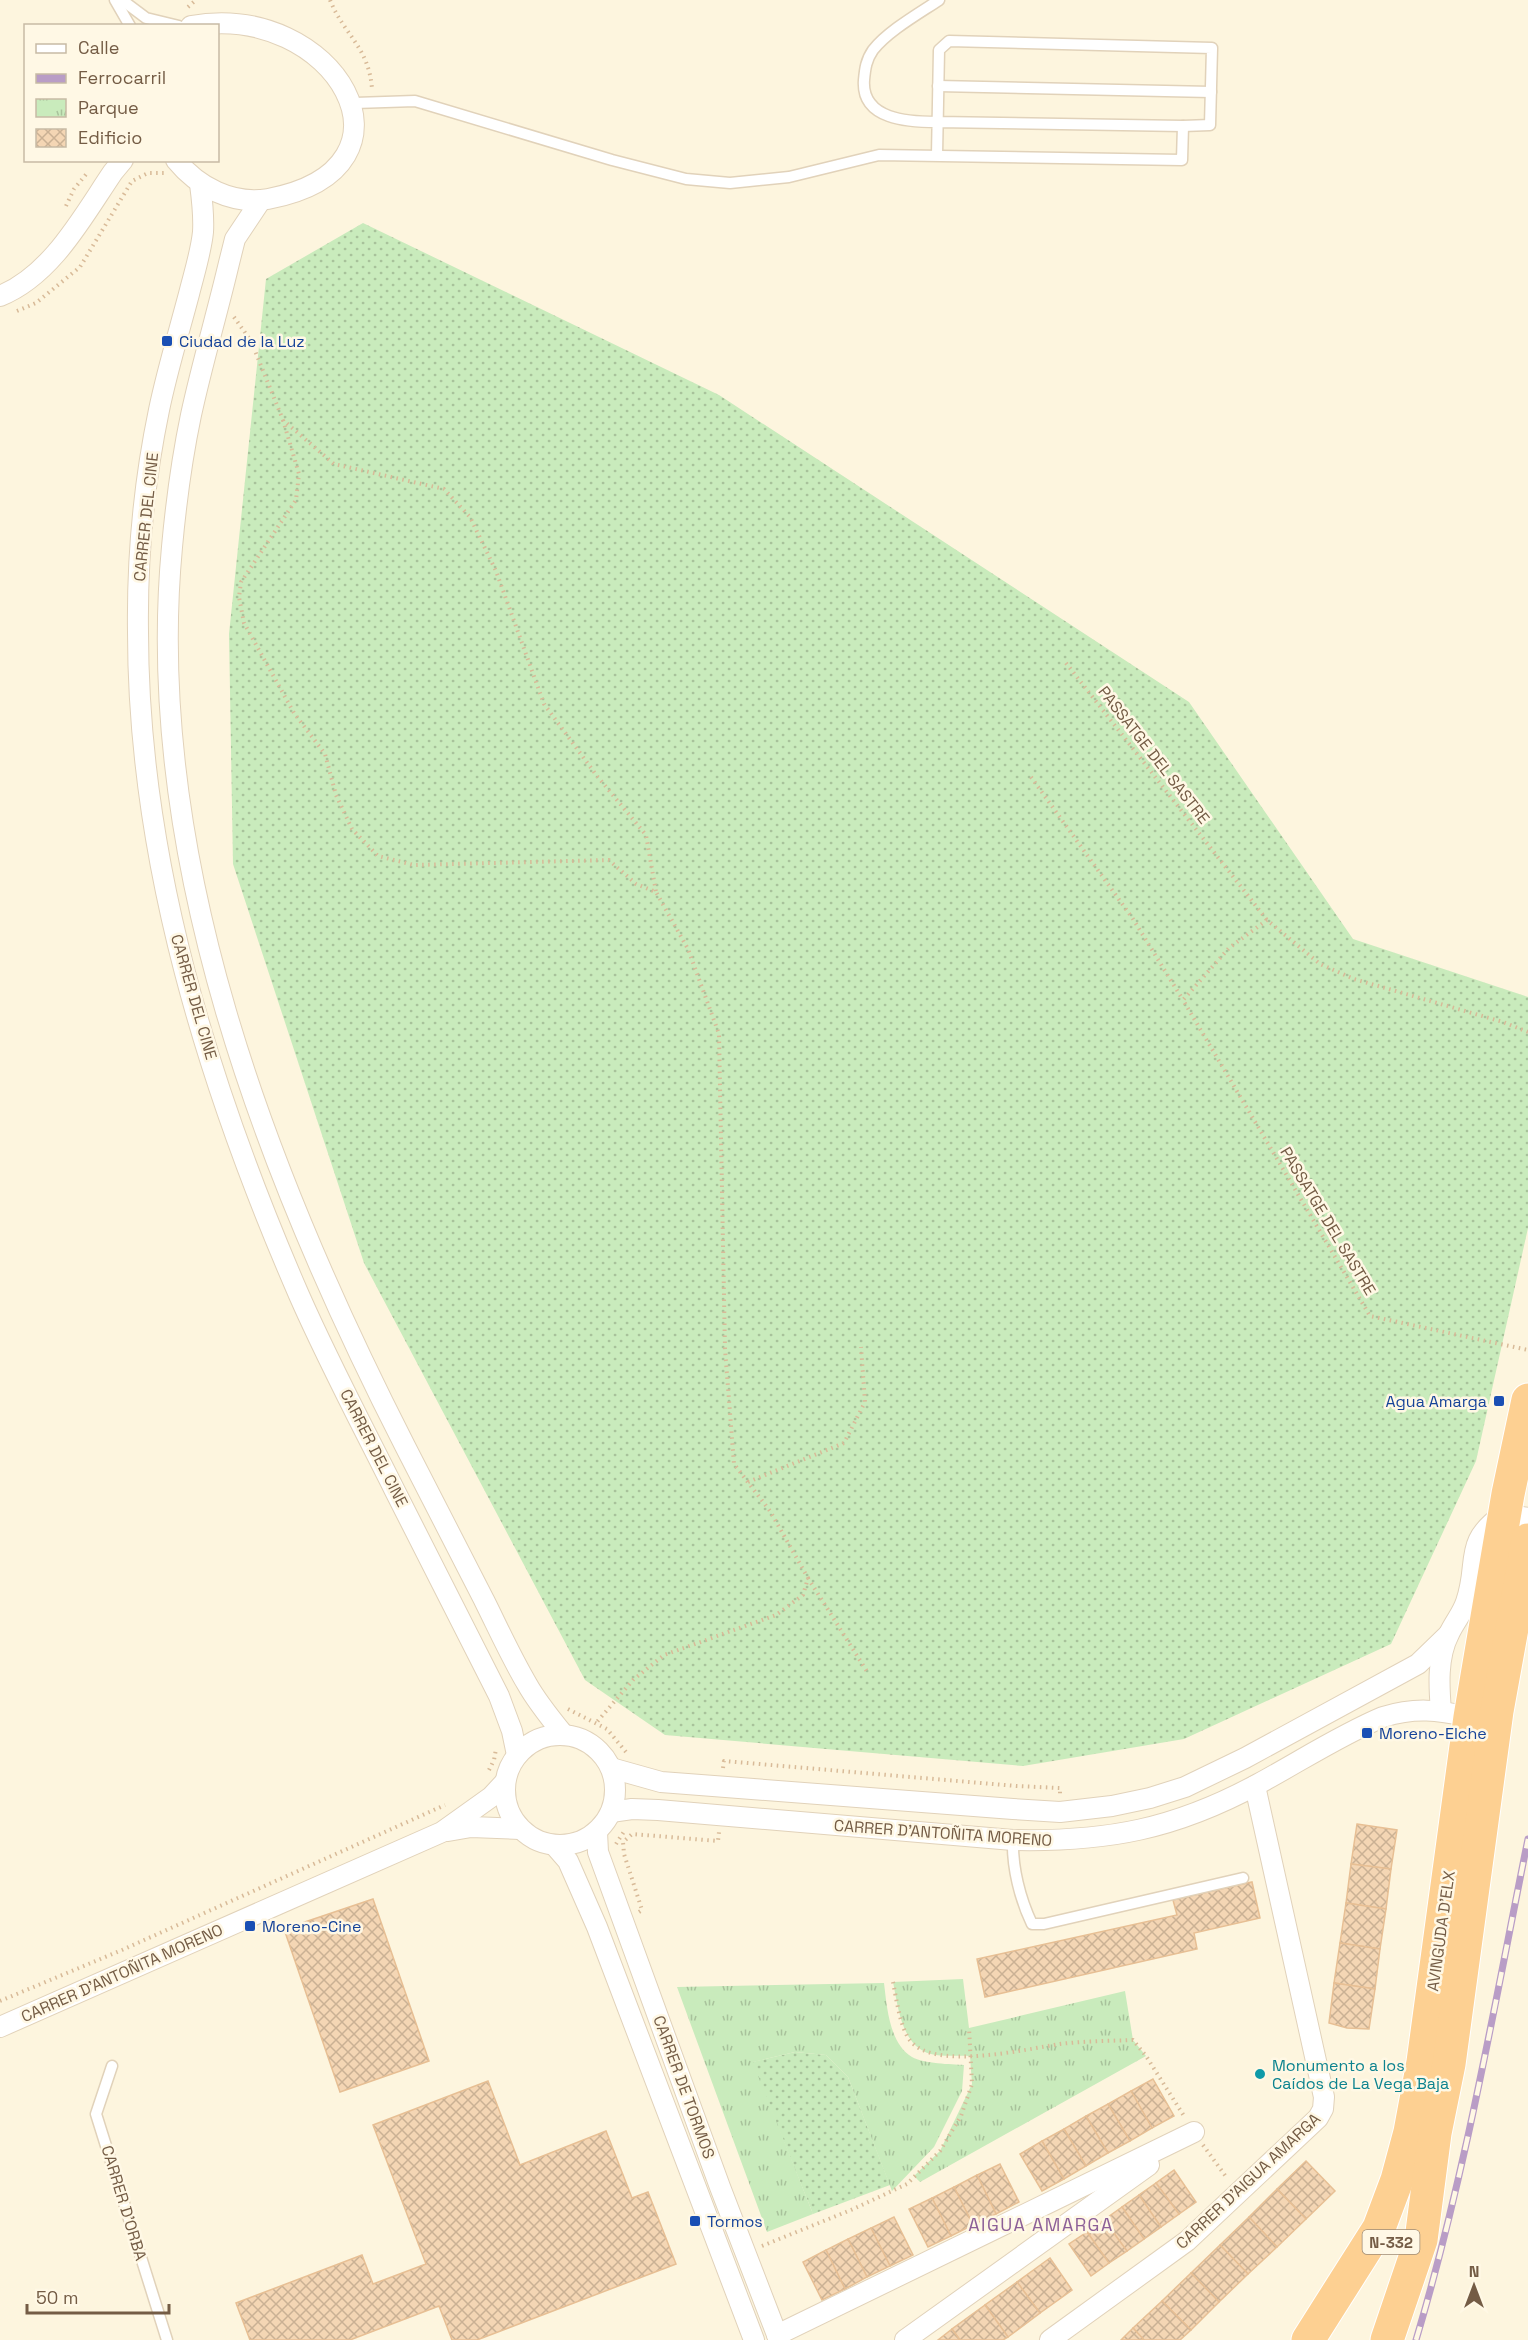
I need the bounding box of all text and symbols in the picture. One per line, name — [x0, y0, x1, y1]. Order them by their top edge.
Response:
legend — [24, 24, 219, 162]
text: Calle — [78, 36, 119, 59]
text: Ferrocarril — [78, 66, 166, 89]
text: Parque — [78, 96, 139, 119]
text: Edificio — [78, 126, 142, 149]
place label: Ciudad de la Luz — [179, 331, 305, 352]
marker: Ciudad de la Luz — [160, 334, 174, 348]
street label: CARRER DEL CINE — [129, 451, 163, 583]
street label: PASSATGE DEL SASTRE — [1094, 682, 1214, 828]
street label: CARRER DEL CINE — [166, 932, 222, 1062]
street label: PASSATGE DEL SASTRE — [1275, 1143, 1381, 1299]
street label: CARRER DEL CINE — [335, 1386, 413, 1510]
place label: Agua Amarga — [1386, 1391, 1487, 1412]
marker: Agua Amarga — [1492, 1394, 1506, 1408]
place label: Moreno-Elche — [1379, 1723, 1487, 1744]
marker: Moreno-Elche — [1360, 1726, 1374, 1740]
street label: CARRER D'ANTOÑITA MORENO — [833, 1815, 1053, 1851]
street label: AVINGUDA D'ELX — [1422, 1869, 1460, 1993]
place label: Moreno-Cine — [262, 1916, 361, 1937]
street label: CARRER D'ANTOÑITA MORENO — [18, 1919, 226, 2027]
marker: Moreno-Cine — [243, 1919, 257, 1933]
street label: CARRER DE TORMOS — [648, 2012, 720, 2162]
place label: Monumento a los Caídos de La Vega Baja — [1272, 2055, 1449, 2094]
marker: Monumento a los Caídos de La Vega Baja — [1253, 2067, 1267, 2081]
street label: CARRER D'AIGUA AMARGA — [1171, 2108, 1325, 2254]
street label: CARRER D'ORBA — [97, 2143, 151, 2263]
place label: Tormos — [707, 2211, 763, 2232]
district label: AIGUA AMARGA — [968, 2213, 1114, 2236]
marker: Tormos — [688, 2214, 702, 2228]
road number: N-332 — [1362, 2230, 1420, 2254]
north arrow — [1444, 2256, 1504, 2316]
text: N — [1469, 2261, 1479, 2282]
scale bar — [27, 2277, 170, 2315]
text: 50 m — [36, 2286, 78, 2309]

